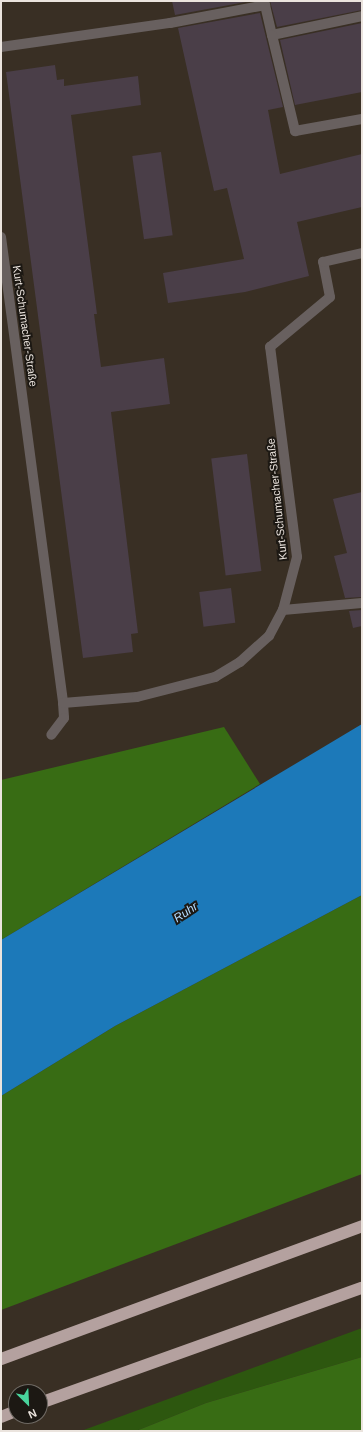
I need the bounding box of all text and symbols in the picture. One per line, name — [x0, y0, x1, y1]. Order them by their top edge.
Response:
street label: Kurt-Schumacher-Straße — [10, 265, 40, 387]
street label: Kurt-Schumacher-Straße — [264, 438, 290, 560]
water label: Ruhr — [171, 900, 201, 926]
north arrow — [8, 1384, 48, 1424]
text: N — [26, 1407, 39, 1421]

